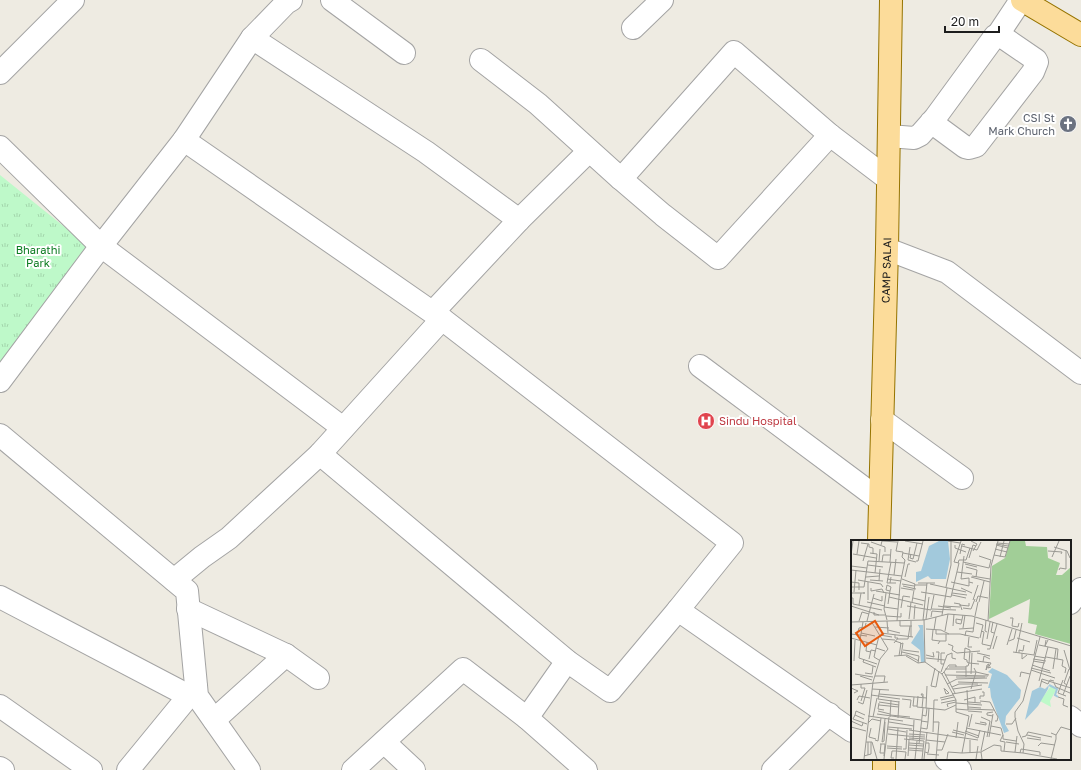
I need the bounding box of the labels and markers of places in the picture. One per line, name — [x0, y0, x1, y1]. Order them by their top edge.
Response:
place label: CSI St Mark Church — [988, 111, 1055, 137]
church icon: CSI St Mark Church — [1058, 114, 1078, 134]
hospital icon: Sindu Hospital — [696, 411, 716, 431]
place label: Sindu Hospital — [719, 414, 797, 427]

